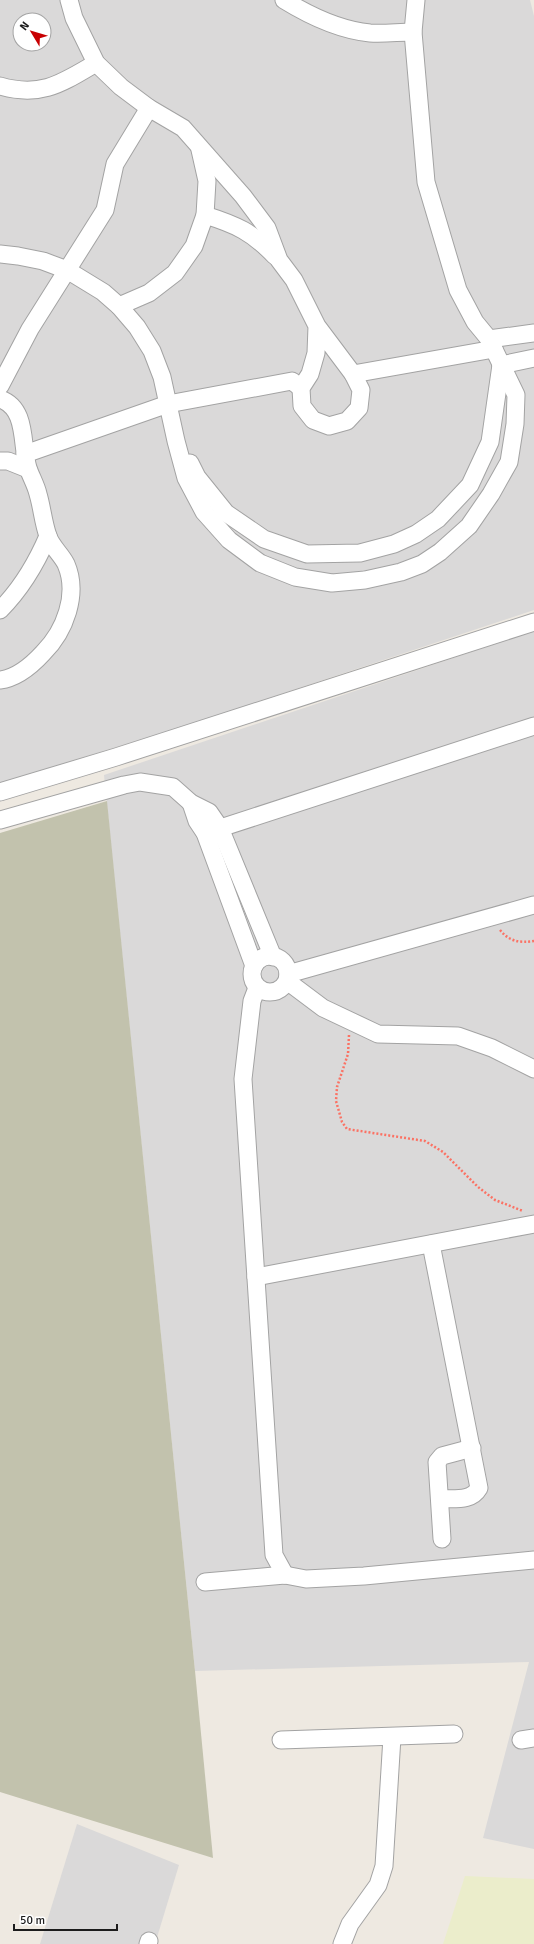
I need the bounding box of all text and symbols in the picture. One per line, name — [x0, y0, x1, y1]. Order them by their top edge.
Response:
north arrow — [12, 12, 52, 52]
text: N — [17, 19, 32, 33]
scale bar — [14, 1906, 117, 1932]
text: 50 m — [20, 1913, 45, 1928]

